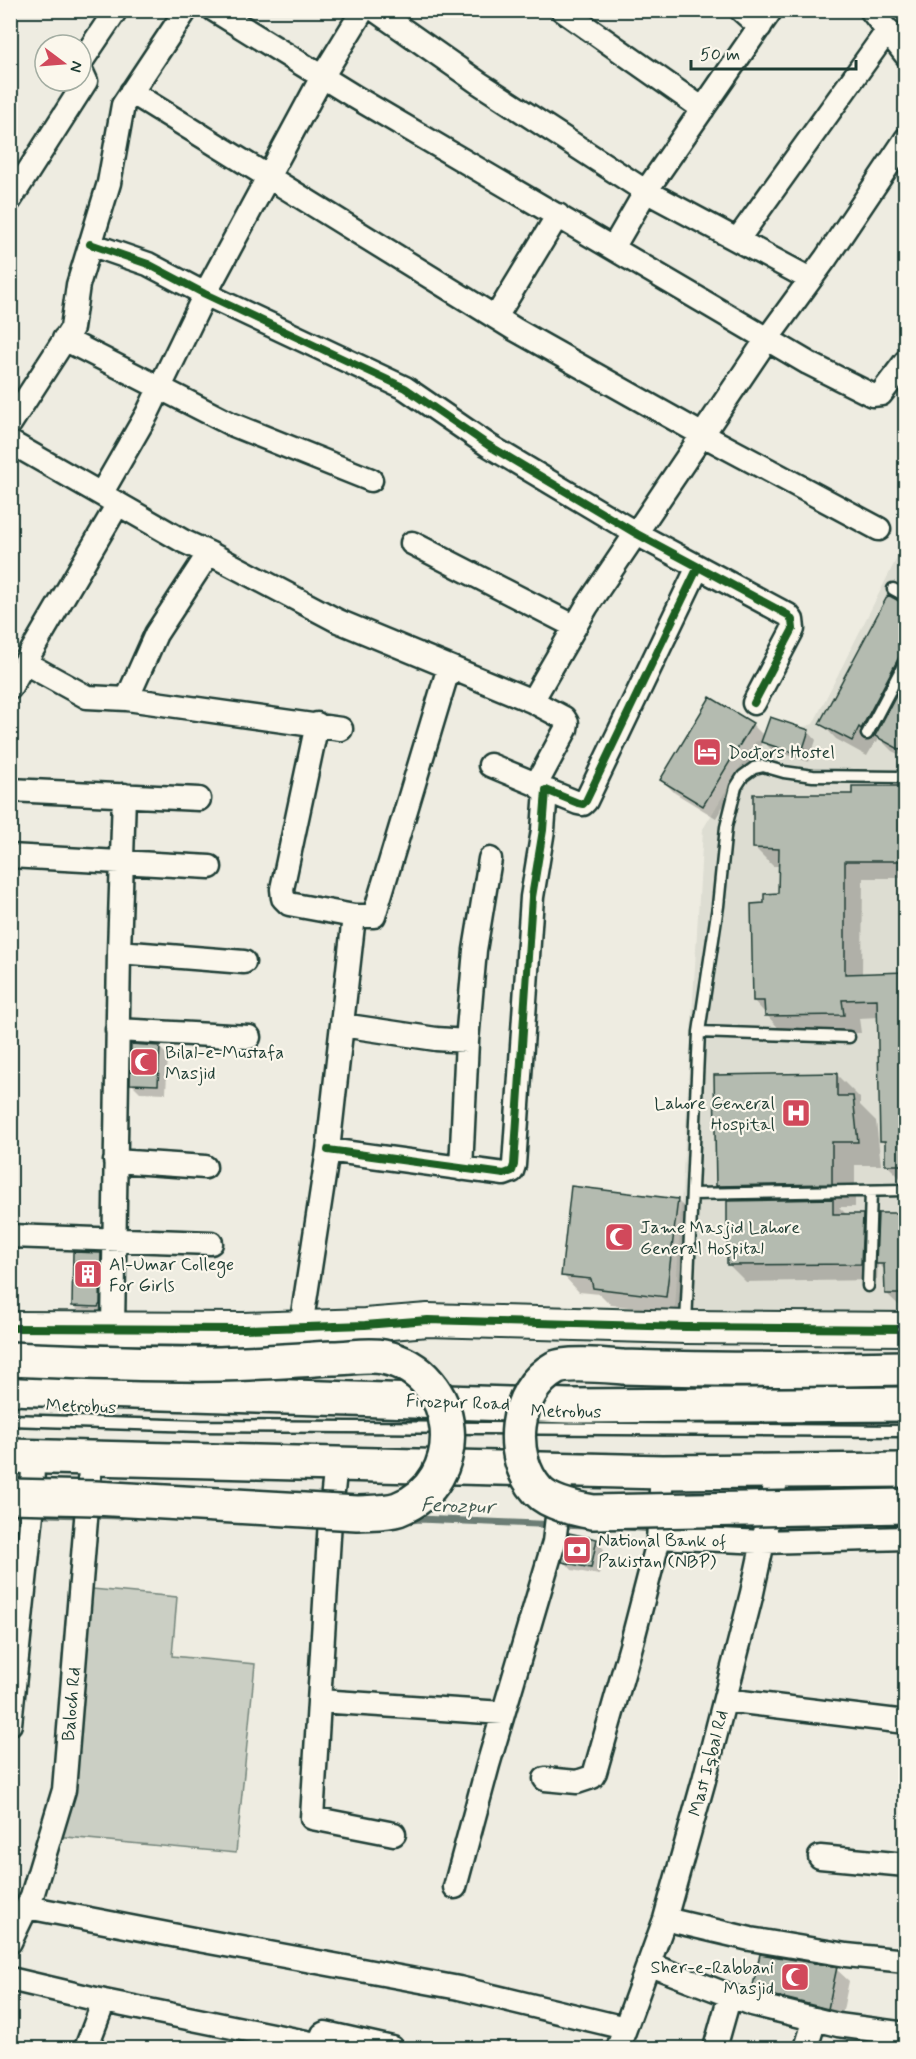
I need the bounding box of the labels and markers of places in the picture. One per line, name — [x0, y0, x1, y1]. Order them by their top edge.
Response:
hotel icon: Doctors Hostel — [691, 736, 723, 768]
place label: Doctors Hostel — [728, 741, 835, 765]
place label: Bilal-e-Mustafa Masjid — [165, 1041, 284, 1086]
mosque icon: Bilal-e-Mustafa Masjid — [128, 1046, 160, 1078]
place label: Lahore General Hospital — [654, 1092, 775, 1137]
hospital icon: Lahore General Hospital — [780, 1097, 812, 1129]
place label: Jame Masjid Lahore General Hospital — [640, 1216, 800, 1261]
mosque icon: Jame Masjid Lahore General Hospital — [603, 1221, 635, 1253]
place label: Al-Umar College For Girls — [109, 1253, 234, 1298]
building icon: Al-Umar College For Girls — [72, 1258, 104, 1290]
place label: National Bank of Pakistan (NBP) — [598, 1529, 726, 1574]
bank icon: National Bank of Pakistan (NBP) — [561, 1534, 593, 1566]
place label: Sher-e-Rabbani Masjid — [650, 1956, 774, 2001]
mosque icon: Sher-e-Rabbani Masjid — [779, 1961, 811, 1993]

